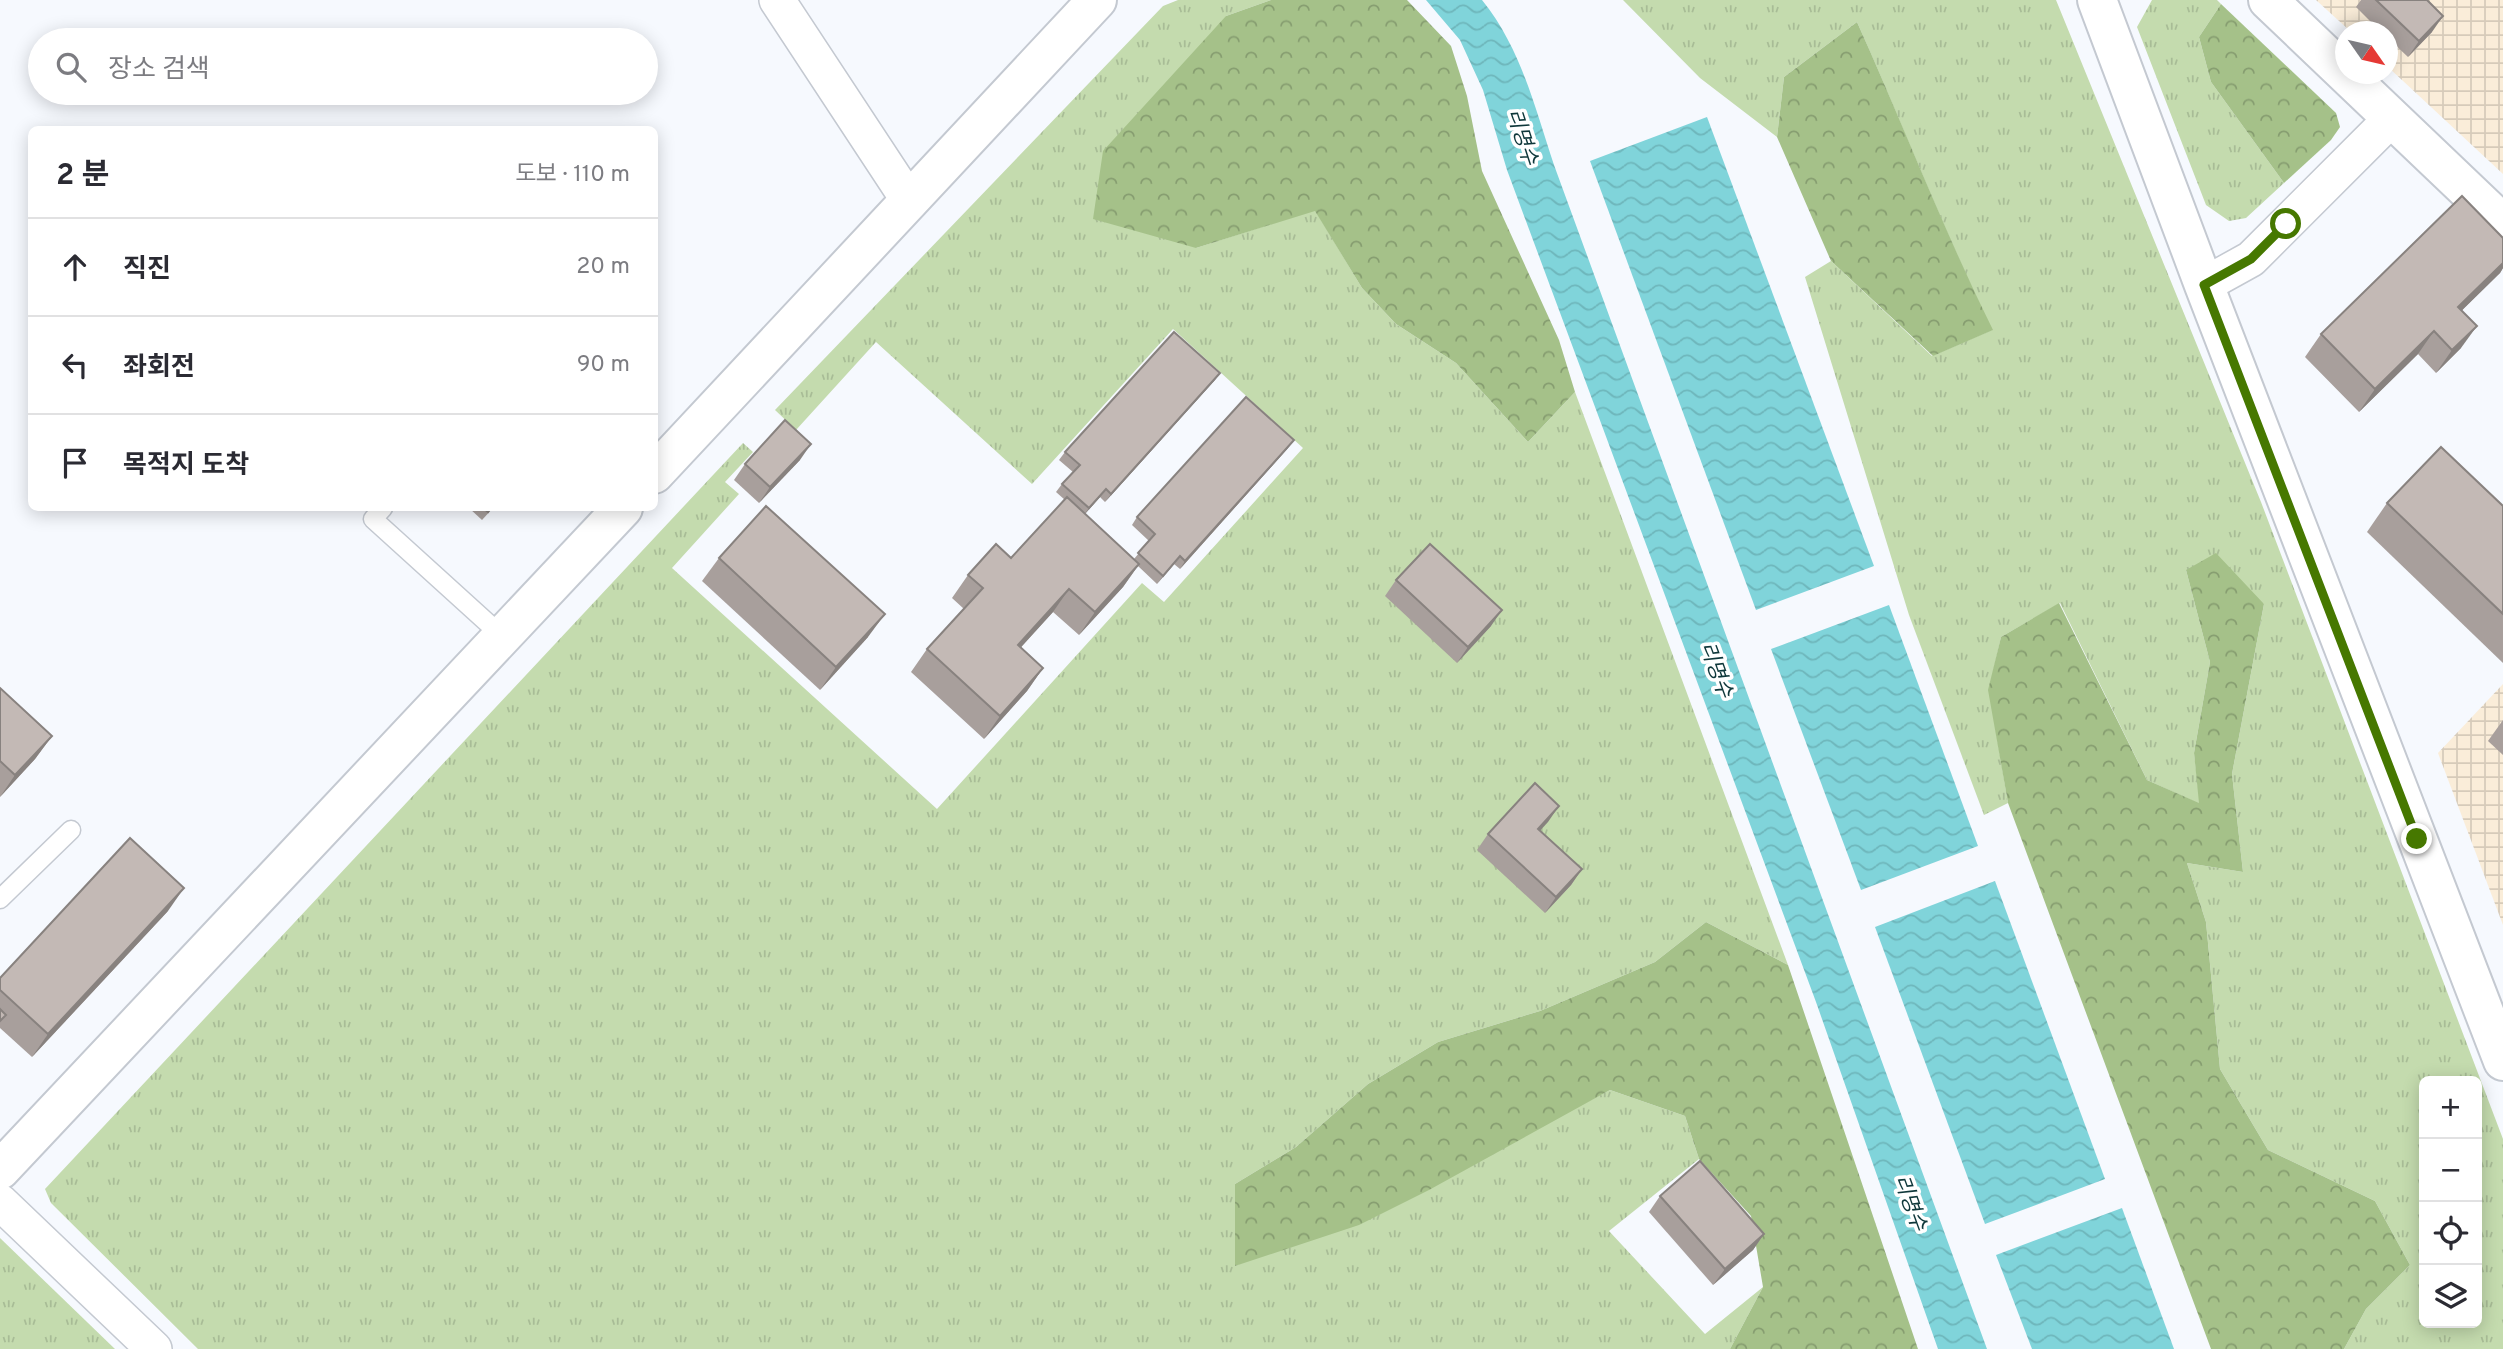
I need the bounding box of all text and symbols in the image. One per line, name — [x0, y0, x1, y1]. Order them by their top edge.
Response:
north arrow — [2335, 21, 2398, 84]
search box — [28, 28, 658, 105]
icon: search — [52, 48, 90, 86]
text: 장소 검색 — [108, 54, 210, 87]
water label: 리명수 — [1499, 105, 1543, 169]
text: 2 분 — [56, 158, 109, 195]
text: 도보 · 110 m — [515, 161, 630, 190]
route start — [2270, 208, 2301, 239]
icon: ahead — [56, 248, 94, 286]
text: 20 m — [576, 253, 630, 282]
text: 직진 — [123, 254, 171, 287]
icon: left — [56, 346, 94, 384]
text: 90 m — [577, 351, 630, 380]
text: 좌회전 — [123, 352, 195, 385]
icon: arrive — [56, 444, 94, 482]
text: 목적지 도착 — [123, 450, 249, 483]
water label: 리명수 — [1692, 638, 1738, 702]
route end — [2401, 823, 2432, 854]
map controls — [2419, 1076, 2482, 1328]
button: + — [2419, 1076, 2482, 1139]
button: − — [2419, 1139, 2482, 1202]
water label: 리명수 — [1886, 1171, 1932, 1235]
button: locate — [2419, 1202, 2482, 1265]
button: layers — [2419, 1265, 2482, 1328]

